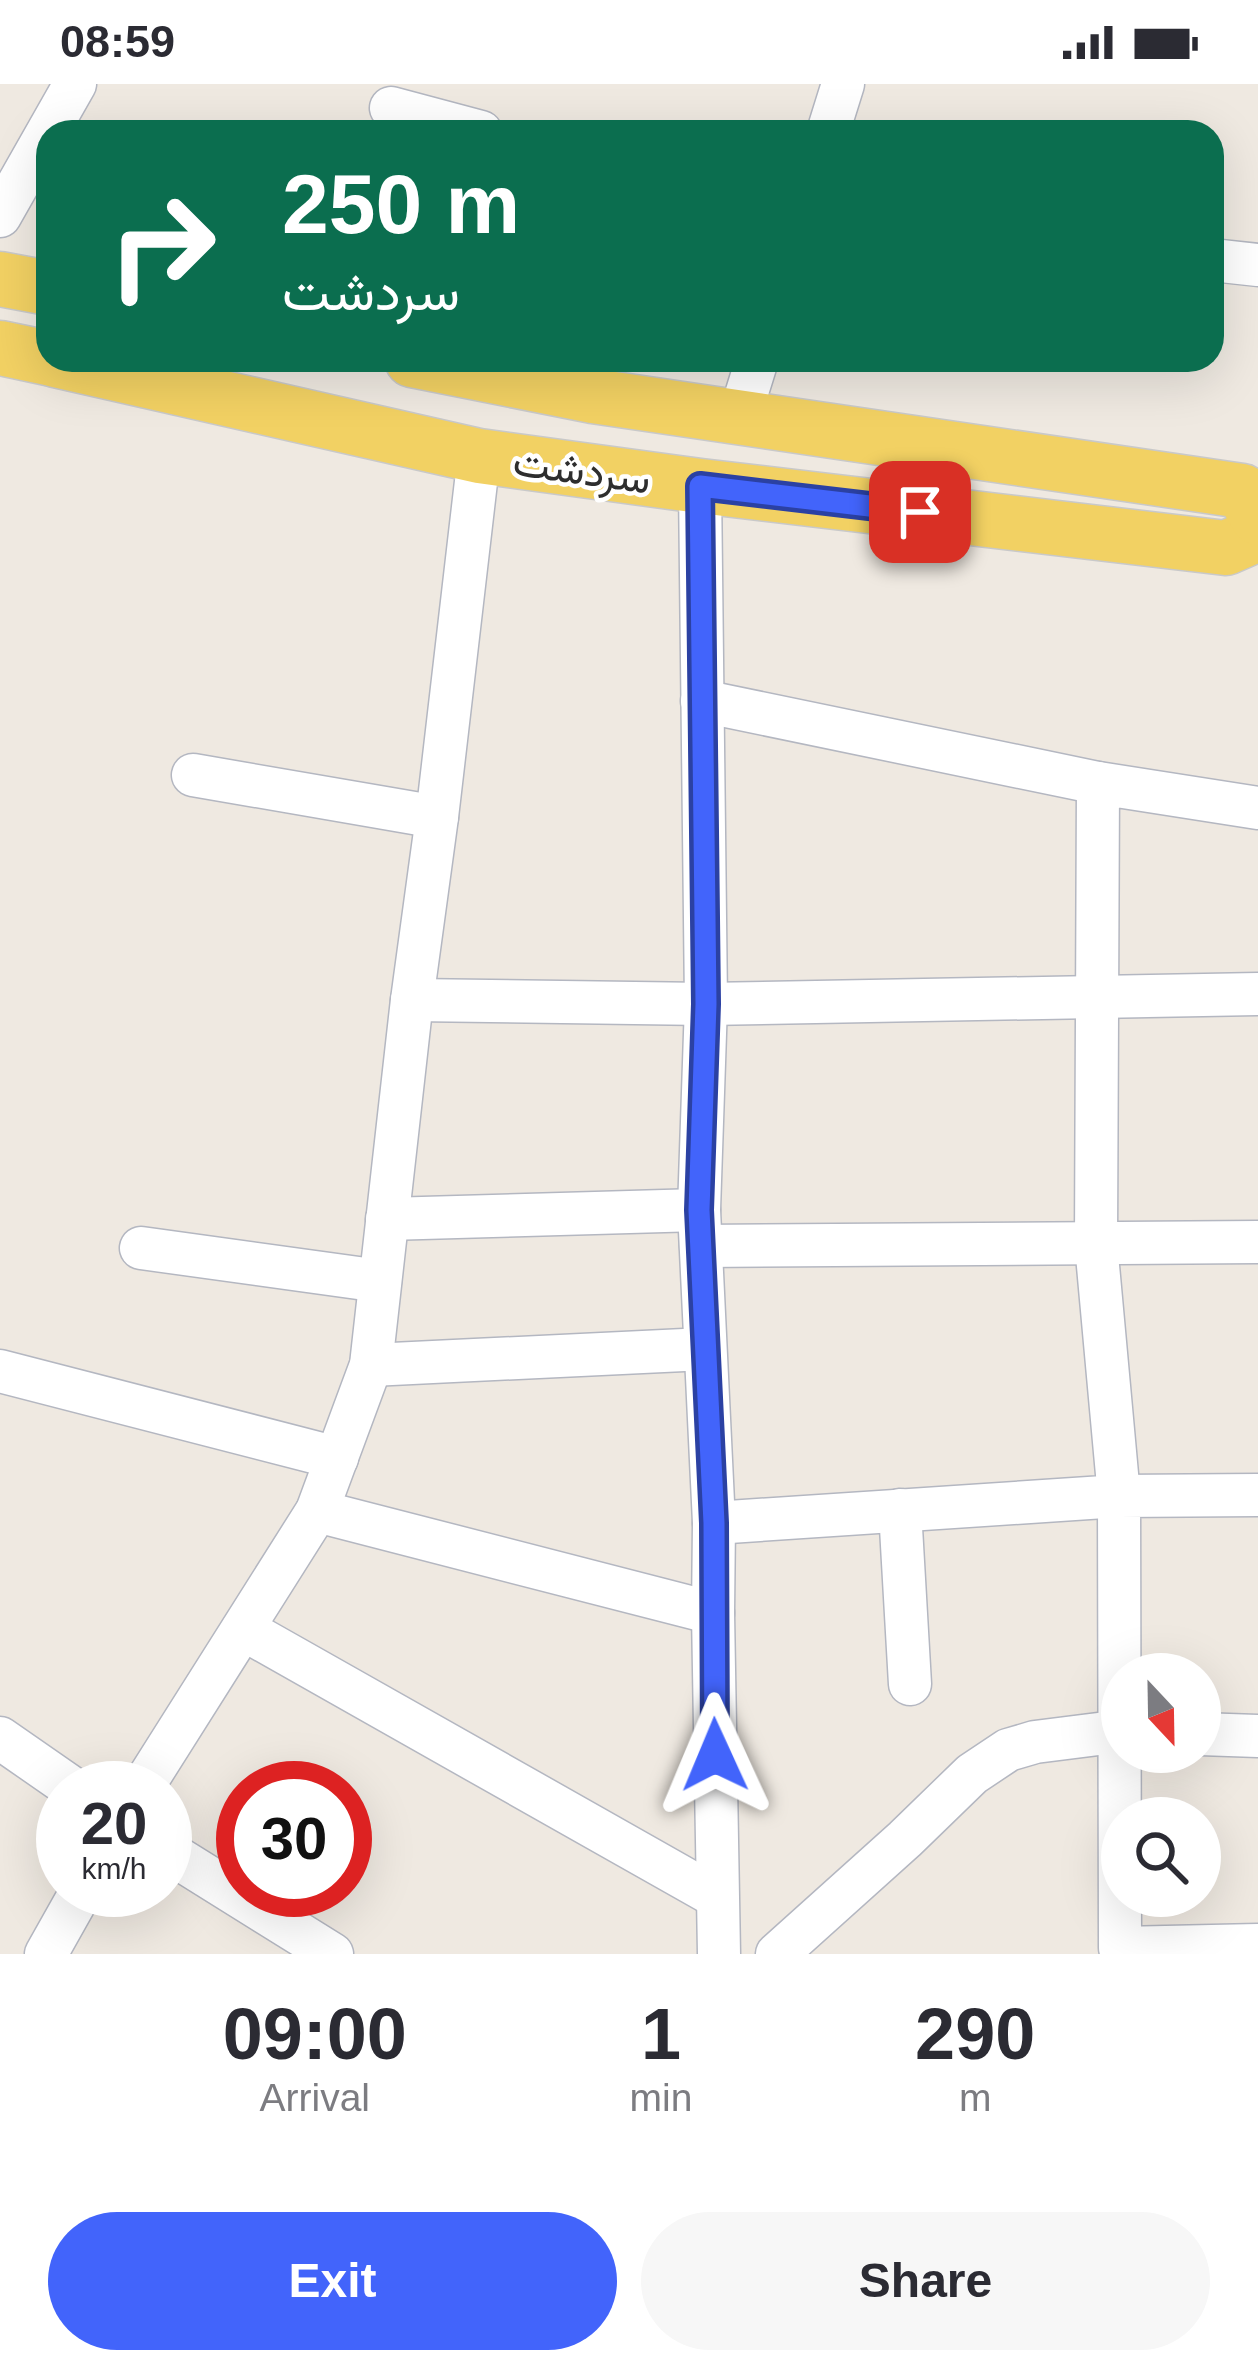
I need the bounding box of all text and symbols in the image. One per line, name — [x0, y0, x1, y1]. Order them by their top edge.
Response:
text: 08:59 — [60, 16, 175, 67]
text: 250 m — [282, 157, 520, 251]
icon: right — [84, 168, 240, 324]
text: سردشت — [282, 261, 460, 321]
street label: سردشت — [510, 437, 654, 506]
pin — [869, 461, 971, 563]
icon: arrive — [887, 479, 953, 545]
north arrow — [1101, 1653, 1221, 1773]
map controls — [1101, 1653, 1221, 1917]
position arrow — [652, 1692, 778, 1818]
speed limit sign: 30 — [216, 1761, 372, 1917]
text: 20 — [81, 1790, 147, 1857]
button: search — [1101, 1797, 1221, 1917]
text: km/h — [81, 1852, 147, 1885]
text: 09:00 — [223, 1994, 407, 2074]
text: 1 — [641, 1994, 681, 2074]
text: 290 — [915, 1994, 1035, 2074]
text: Arrival — [260, 2076, 370, 2119]
text: min — [630, 2076, 692, 2119]
text: m — [959, 2076, 991, 2119]
button: Exit — [48, 2212, 617, 2350]
button: Share — [641, 2212, 1210, 2350]

